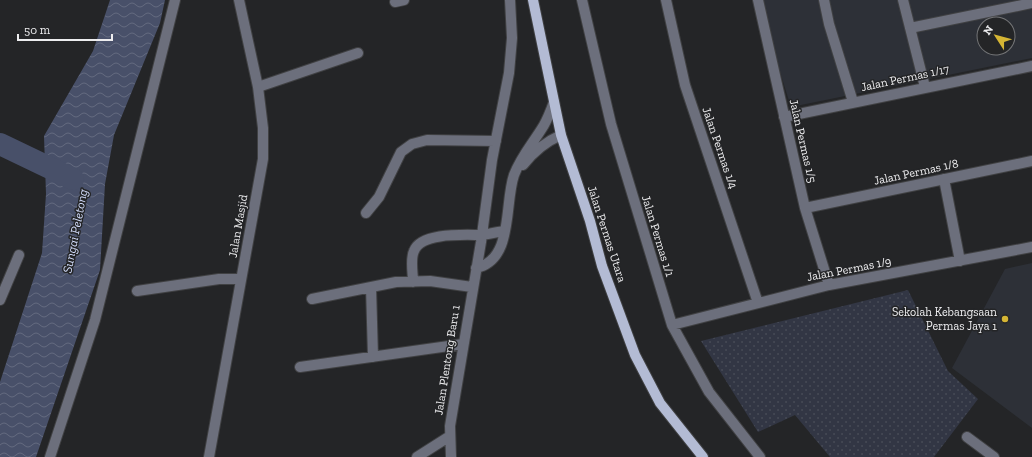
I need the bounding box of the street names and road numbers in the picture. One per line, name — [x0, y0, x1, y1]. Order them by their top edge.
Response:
street label: Jalan Permas 1/17 — [860, 62, 951, 94]
street label: Jalan Permas 1/5 — [787, 98, 819, 184]
street label: Jalan Permas 1/4 — [699, 105, 741, 191]
street label: Jalan Permas 1/8 — [872, 156, 960, 188]
street label: Jalan Permas Utara — [585, 184, 629, 284]
street label: Jalan Masjid — [226, 193, 252, 259]
street label: Jalan Permas 1/1 — [639, 194, 677, 279]
street label: Jalan Permas 1/9 — [806, 254, 892, 284]
street label: Jalan Plentong Baru 1 — [431, 304, 463, 416]

